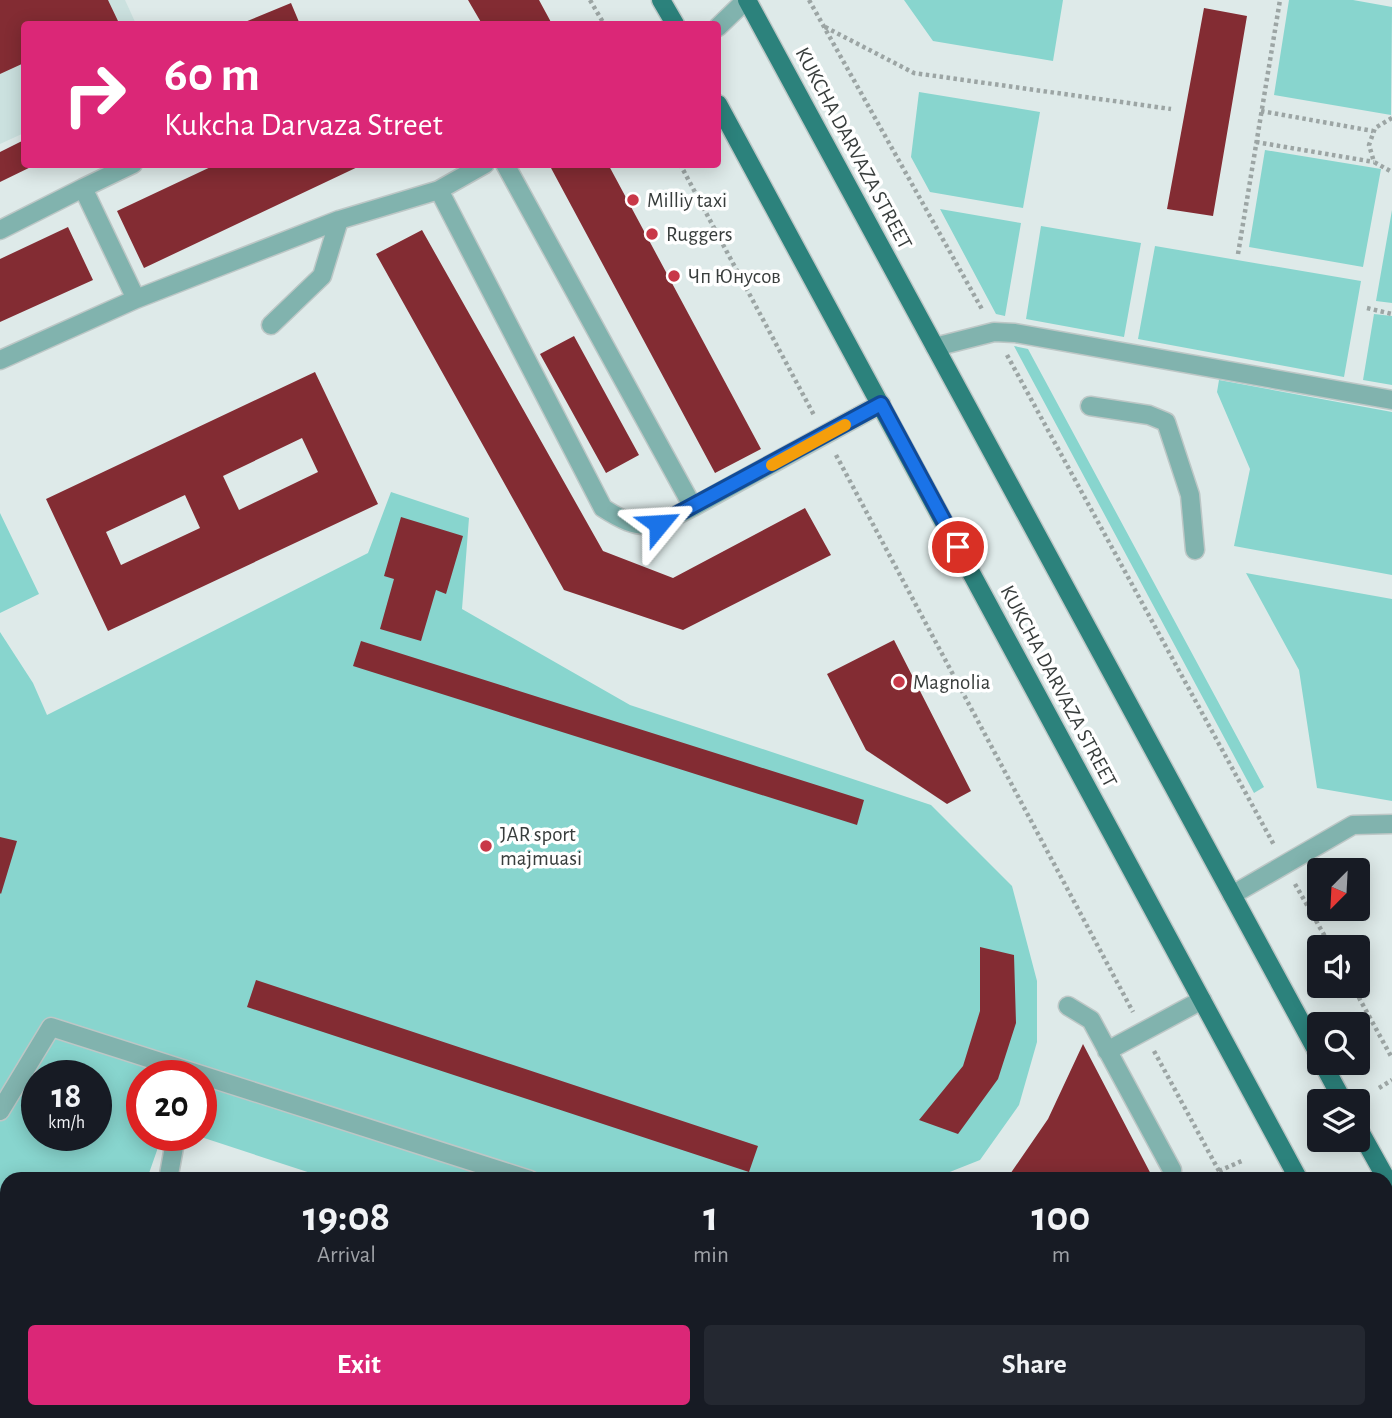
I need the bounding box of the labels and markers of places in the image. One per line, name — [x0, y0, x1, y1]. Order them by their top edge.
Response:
place label: Milliy taxi — [647, 190, 727, 211]
marker: Milliy taxi — [625, 192, 641, 208]
place label: Ruggers — [666, 224, 733, 245]
marker: Ruggers — [644, 226, 660, 242]
place label: Чп Юнусов — [688, 266, 781, 287]
marker: Чп Юнусов — [666, 268, 682, 284]
pin — [928, 517, 988, 577]
place label: Magnolia — [913, 672, 991, 693]
marker: Magnolia — [891, 674, 907, 690]
place label: JAR sport majmuasi — [500, 824, 582, 869]
marker: JAR sport majmuasi — [478, 838, 494, 854]

